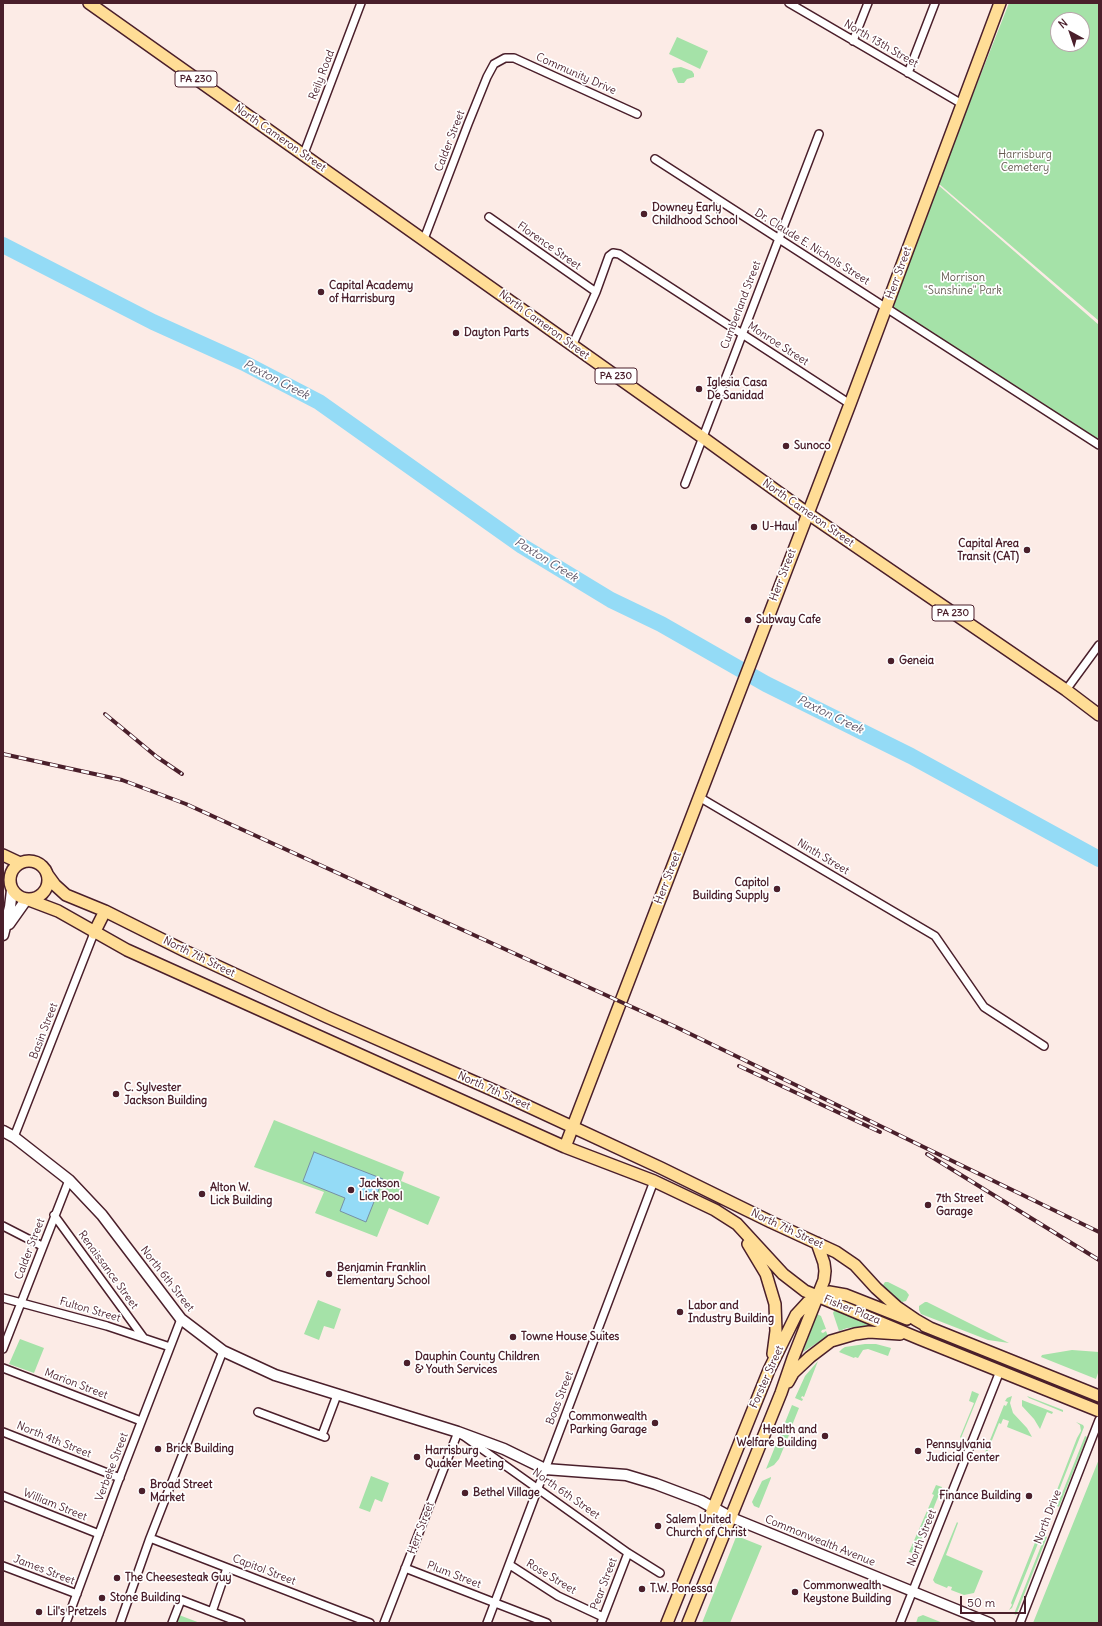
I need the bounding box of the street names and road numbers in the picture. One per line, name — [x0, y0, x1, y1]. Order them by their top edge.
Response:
street label: North 13th Street — [842, 17, 920, 71]
street label: Reily Road — [306, 48, 338, 102]
street label: Community Drive — [534, 50, 618, 98]
road number: PA 230 — [175, 71, 217, 87]
street label: North Cameron Street — [232, 101, 328, 175]
street label: Calder Street — [432, 108, 468, 174]
street label: Dr. Claude E. Nichols Street — [752, 206, 872, 288]
street label: Florence Street — [515, 219, 583, 273]
street label: Herr Street — [883, 245, 915, 301]
street label: Cumberland Street — [718, 259, 764, 351]
street label: North Cameron Street — [496, 288, 592, 362]
street label: Monroe Street — [745, 319, 811, 369]
road number: PA 230 — [595, 368, 637, 384]
street label: North Cameron Street — [760, 476, 856, 550]
street label: Herr Street — [767, 547, 799, 603]
road number: PA 230 — [932, 605, 974, 621]
street label: Ninth Street — [795, 836, 851, 878]
street label: Herr Street — [652, 850, 684, 906]
street label: North 7th Street — [161, 934, 237, 980]
street label: Basin Street — [27, 1001, 61, 1061]
street label: North 7th Street — [456, 1069, 532, 1113]
street label: North 7th Street — [749, 1206, 825, 1252]
street label: Calder Street — [12, 1216, 48, 1282]
street label: Renaissance Street — [75, 1228, 141, 1312]
street label: North 6th Street — [137, 1244, 197, 1314]
street label: Fisher Plaza — [822, 1293, 882, 1327]
street label: Fulton Street — [58, 1295, 122, 1325]
street label: Forster Street — [747, 1344, 787, 1410]
street label: Marion Street — [43, 1366, 109, 1402]
street label: Boas Street — [544, 1369, 576, 1427]
street label: North 4th Street — [15, 1419, 93, 1461]
street label: Verbeke Street — [93, 1431, 131, 1503]
street label: North 6th Street — [530, 1466, 602, 1522]
street label: William Street — [21, 1486, 89, 1524]
street label: North Drive — [1032, 1488, 1064, 1546]
street label: Herr Street — [405, 1500, 437, 1556]
street label: North Street — [905, 1508, 939, 1568]
street label: Commonwealth Avenue — [763, 1513, 877, 1569]
street label: James Street — [12, 1552, 76, 1588]
street label: Capitol Street — [231, 1552, 297, 1588]
street label: Pear Street — [588, 1556, 620, 1612]
street label: Rose Street — [524, 1557, 578, 1597]
street label: Plum Street — [425, 1559, 483, 1591]

